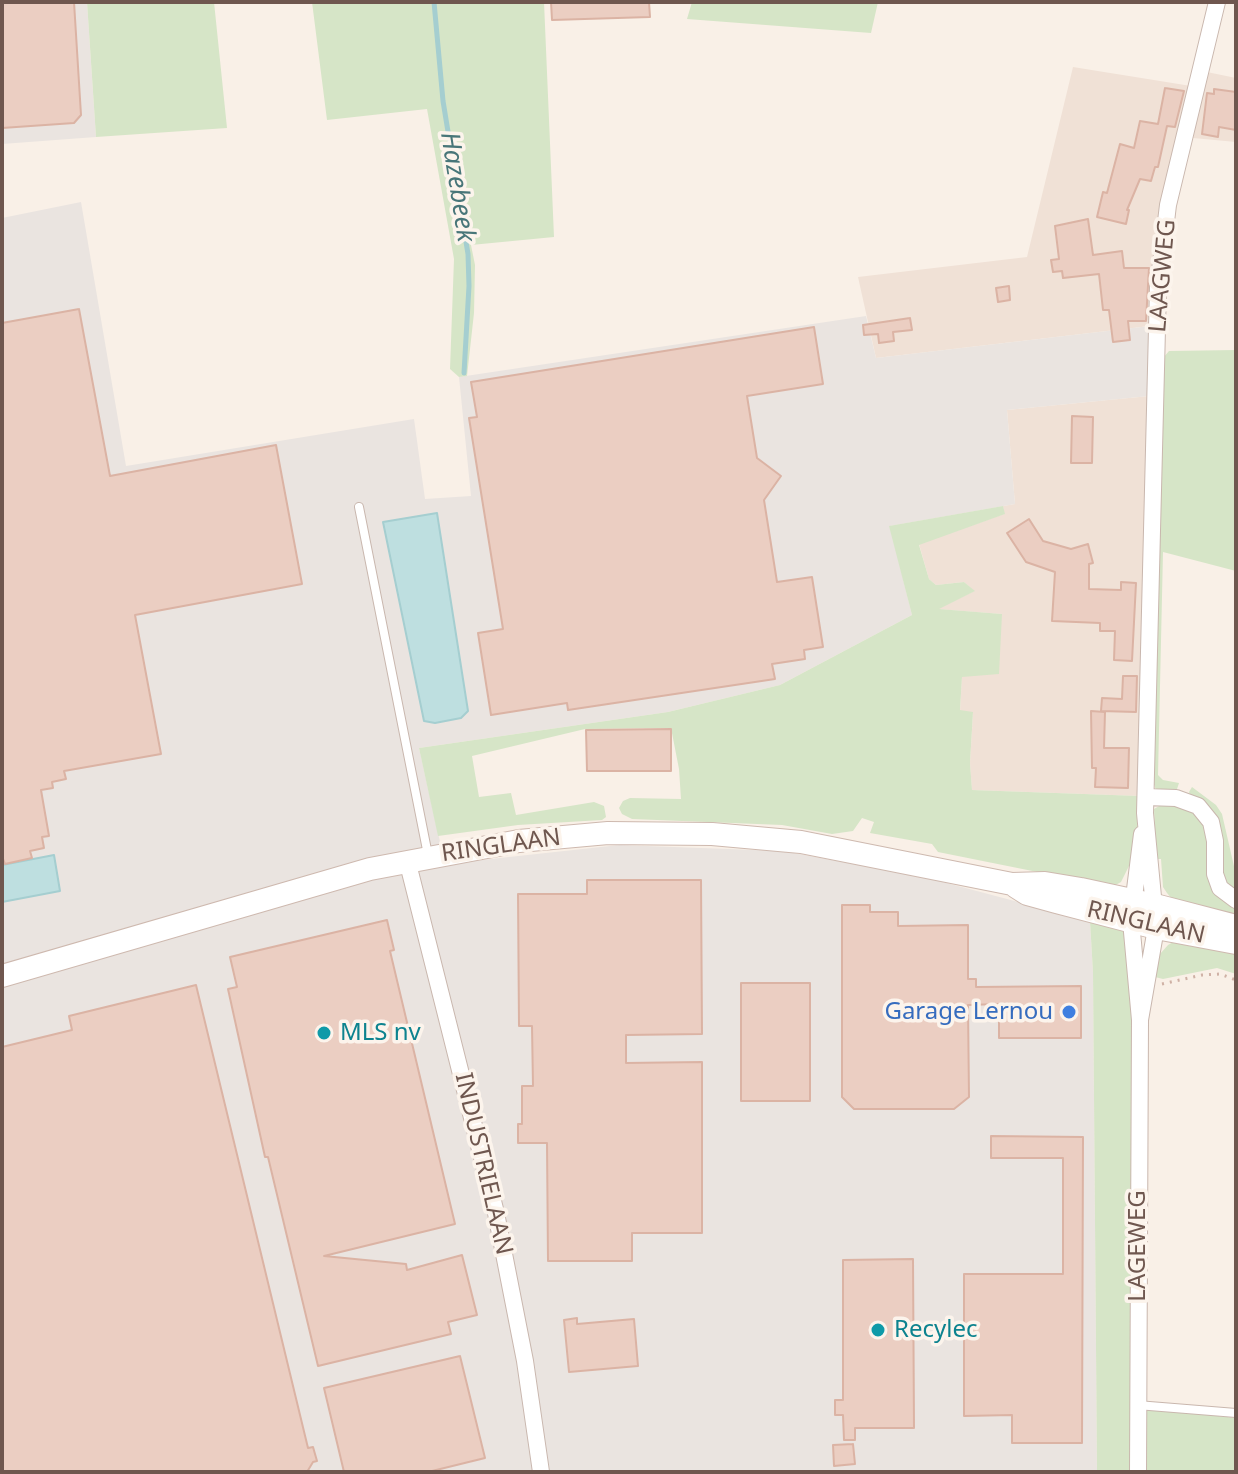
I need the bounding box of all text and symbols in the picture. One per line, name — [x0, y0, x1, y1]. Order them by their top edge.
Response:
water label: Hazebeek — [433, 130, 481, 244]
street label: LAAGWEG — [1144, 218, 1182, 334]
street label: RINGLAAN — [439, 823, 563, 869]
street label: RINGLAAN — [1084, 895, 1208, 951]
place label: Garage Lernou — [884, 998, 1053, 1026]
marker: Garage Lernou — [1060, 1003, 1078, 1021]
place label: MLS nv — [340, 1019, 421, 1047]
marker: MLS nv — [315, 1024, 333, 1042]
street label: INDUSTRIELAAN — [448, 1070, 518, 1258]
street label: LAGEWEG — [1124, 1190, 1152, 1302]
place label: Recylec — [894, 1316, 977, 1344]
marker: Recylec — [869, 1321, 887, 1339]

